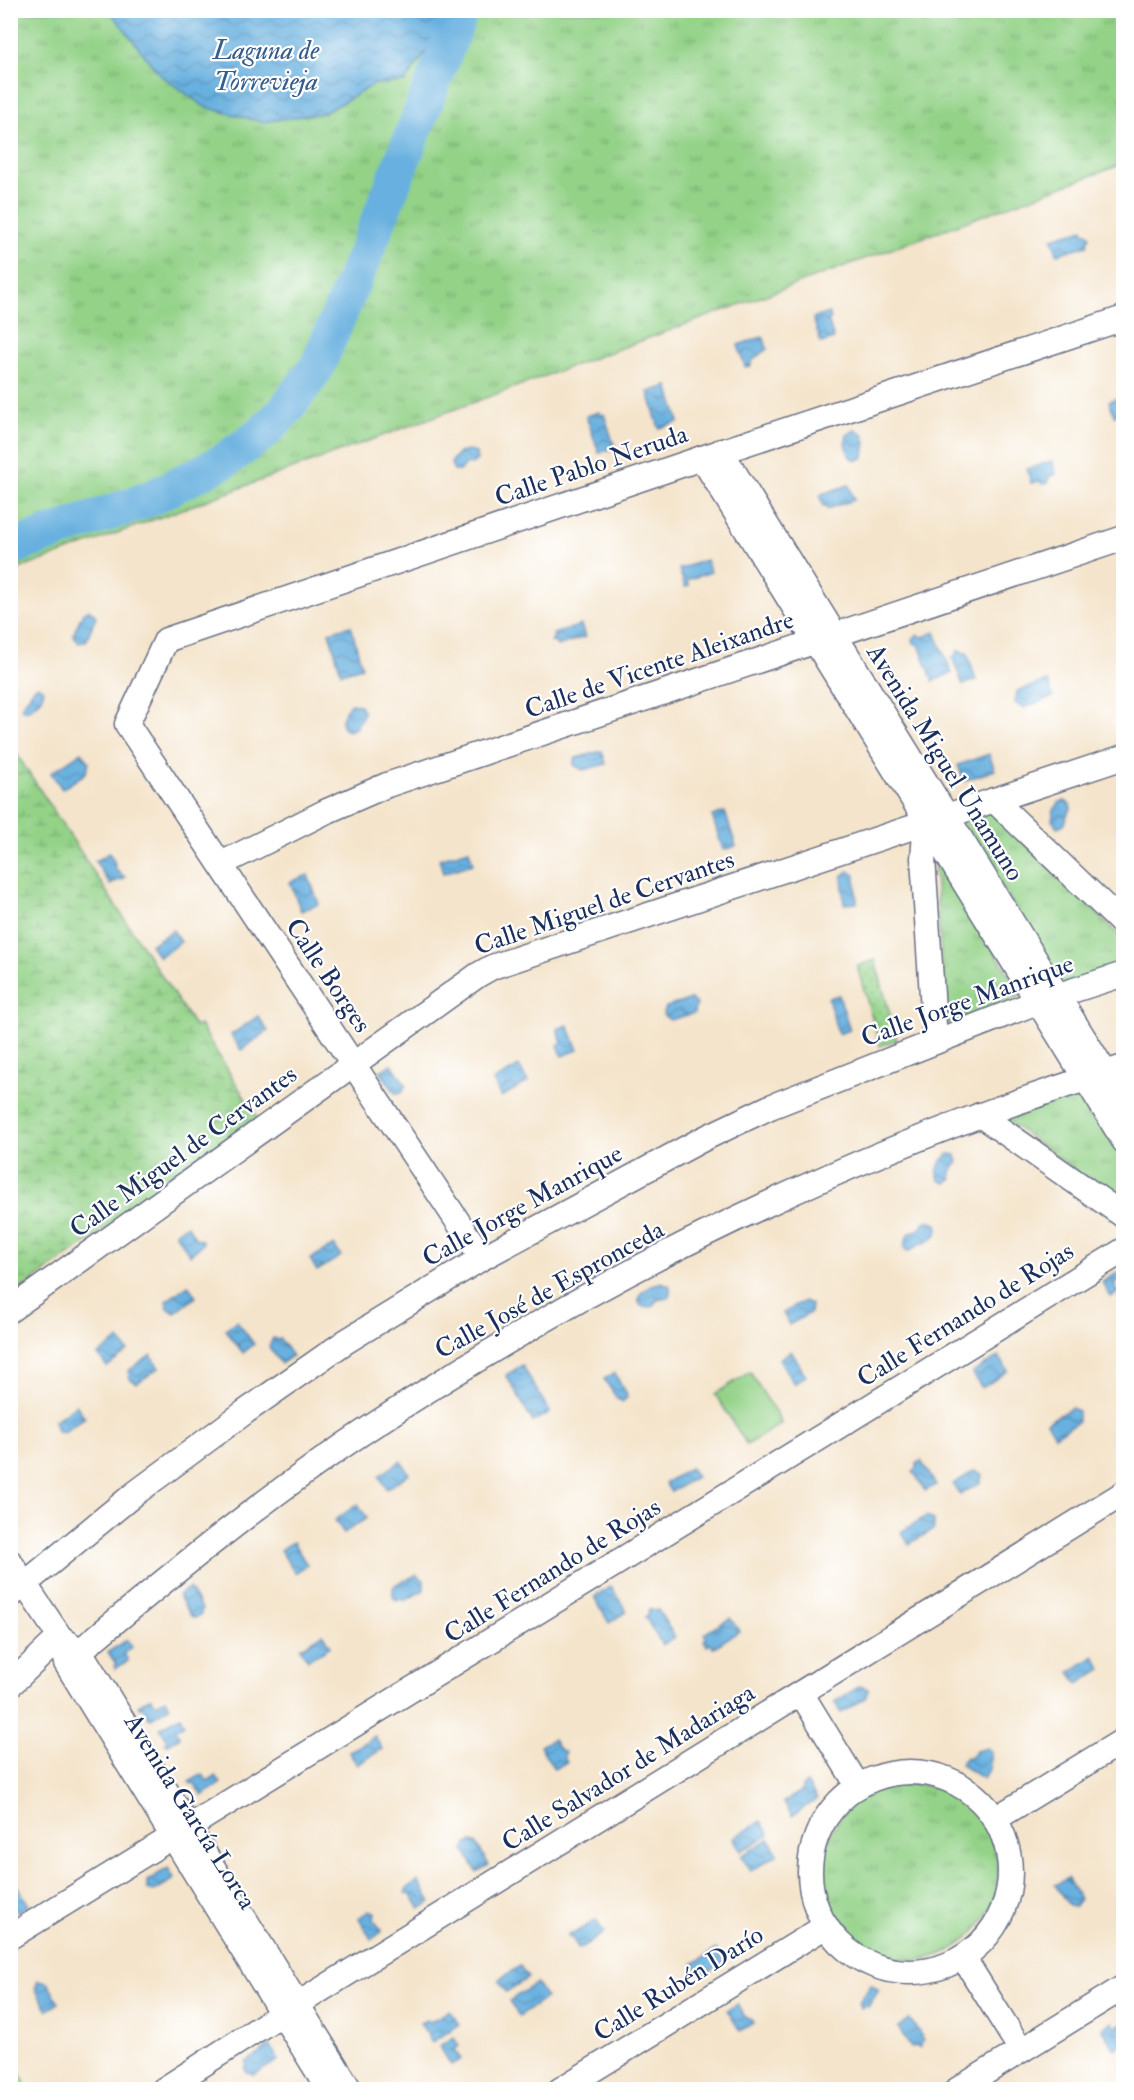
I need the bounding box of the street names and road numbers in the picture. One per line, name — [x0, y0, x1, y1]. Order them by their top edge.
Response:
street label: Calle Pablo Neruda — [491, 418, 692, 514]
street label: Calle de Vicente Aleixandre — [521, 604, 798, 726]
street label: Avenida Miguel Unamuno — [859, 637, 1031, 887]
street label: Calle Miguel de Cervantes — [470, 843, 739, 963]
street label: Calle Borges — [278, 912, 378, 1039]
street label: Calle Jorge Manrique — [857, 948, 1078, 1054]
street label: Calle Miguel de Cervantes — [64, 1059, 303, 1245]
street label: Calle Jorge Manrique — [417, 1138, 628, 1274]
street label: Calle José de Espronceda — [429, 1213, 670, 1367]
street label: Calle Fernando de Rojas — [851, 1235, 1080, 1394]
street label: Calle Fernando de Rojas — [438, 1491, 667, 1650]
street label: Calle Salvador de Madariaga — [496, 1677, 761, 1859]
street label: Avenida García Lorca — [116, 1707, 263, 1916]
street label: Calle Rubén Darío — [588, 1919, 769, 2049]

